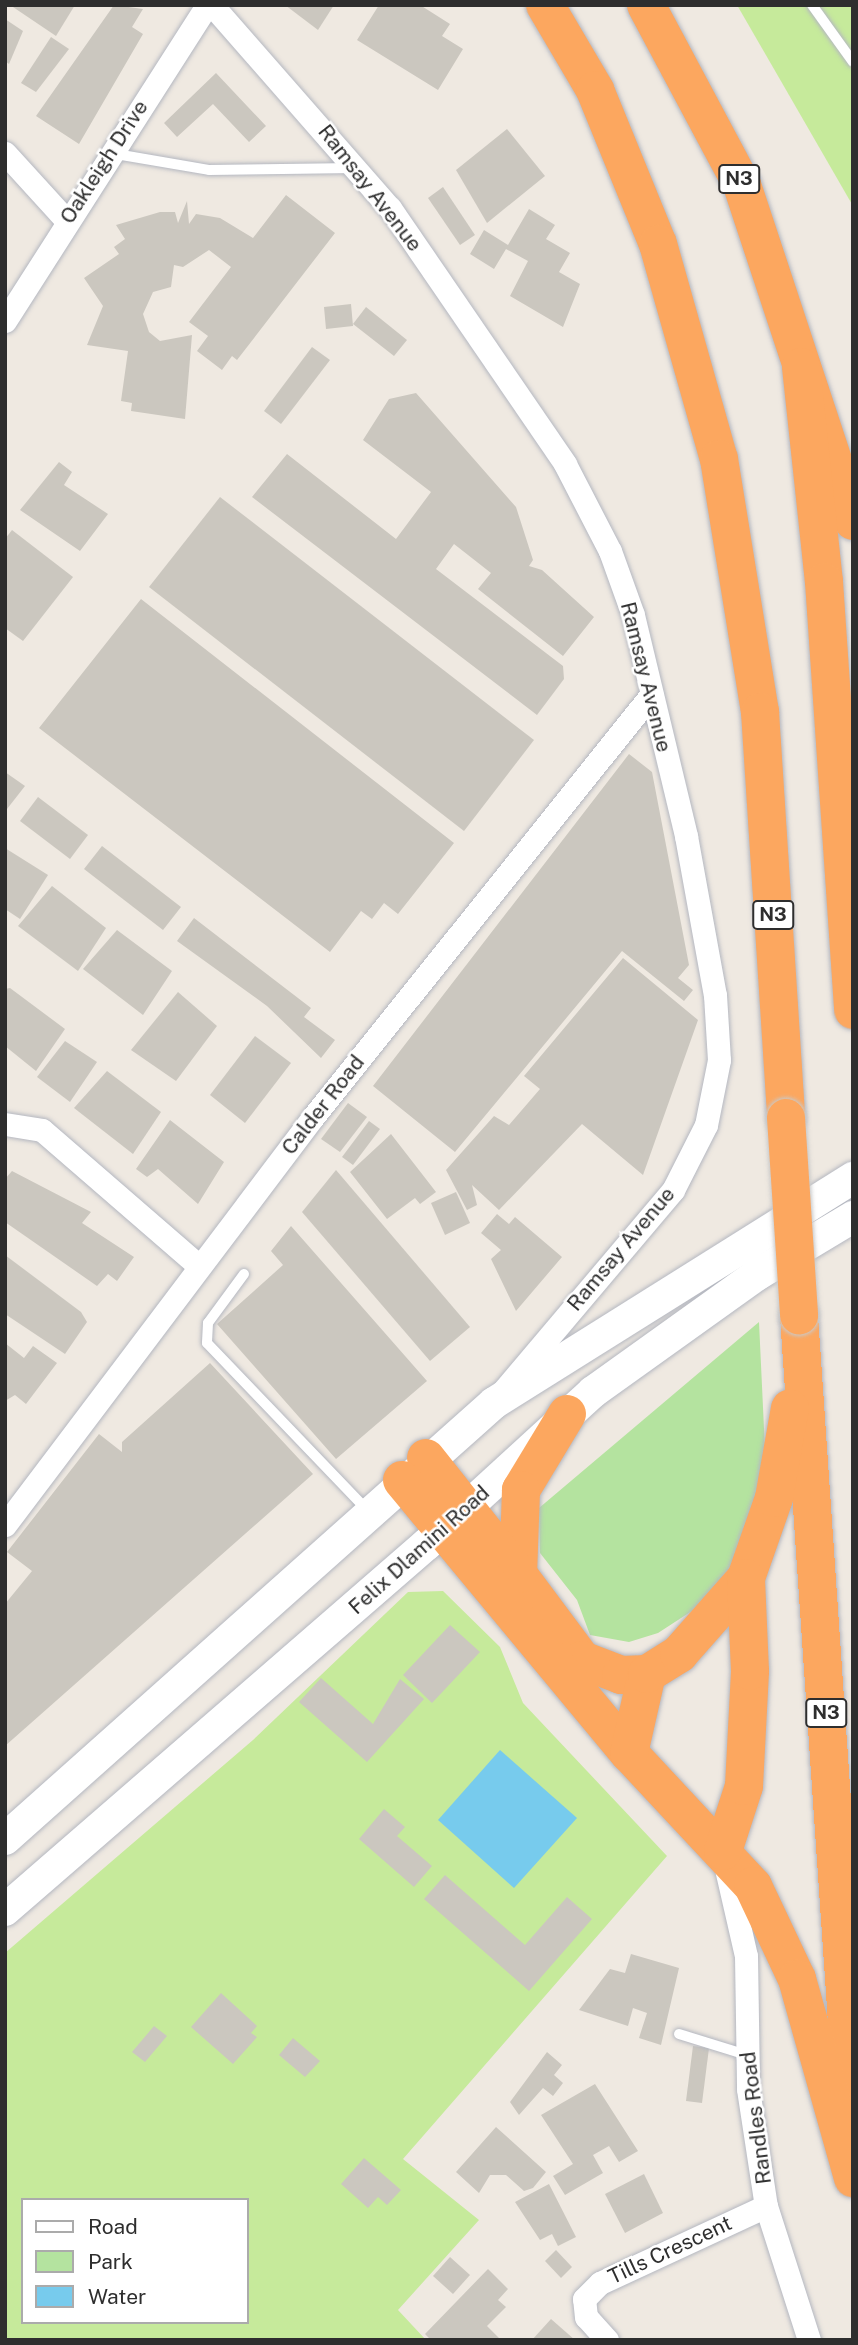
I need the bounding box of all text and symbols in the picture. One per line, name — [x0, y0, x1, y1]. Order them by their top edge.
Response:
street label: Oakleigh Drive — [55, 96, 153, 228]
street label: Ramsay Avenue — [313, 120, 427, 256]
road number: N3 — [718, 164, 760, 195]
street label: Ramsay Avenue — [615, 599, 677, 755]
road number: N3 — [752, 900, 794, 931]
street label: Calder Road — [276, 1050, 370, 1160]
street label: Ramsay Avenue — [562, 1182, 680, 1316]
street label: Felix Dlamini Road — [343, 1480, 495, 1620]
road number: N3 — [805, 1698, 847, 1728]
street label: Randles Road — [735, 2050, 777, 2186]
legend — [21, 2198, 248, 2324]
street label: Tills Crescent — [604, 2210, 736, 2290]
text: Road — [88, 2214, 138, 2239]
text: Park — [88, 2249, 133, 2274]
text: Water — [88, 2284, 146, 2309]

